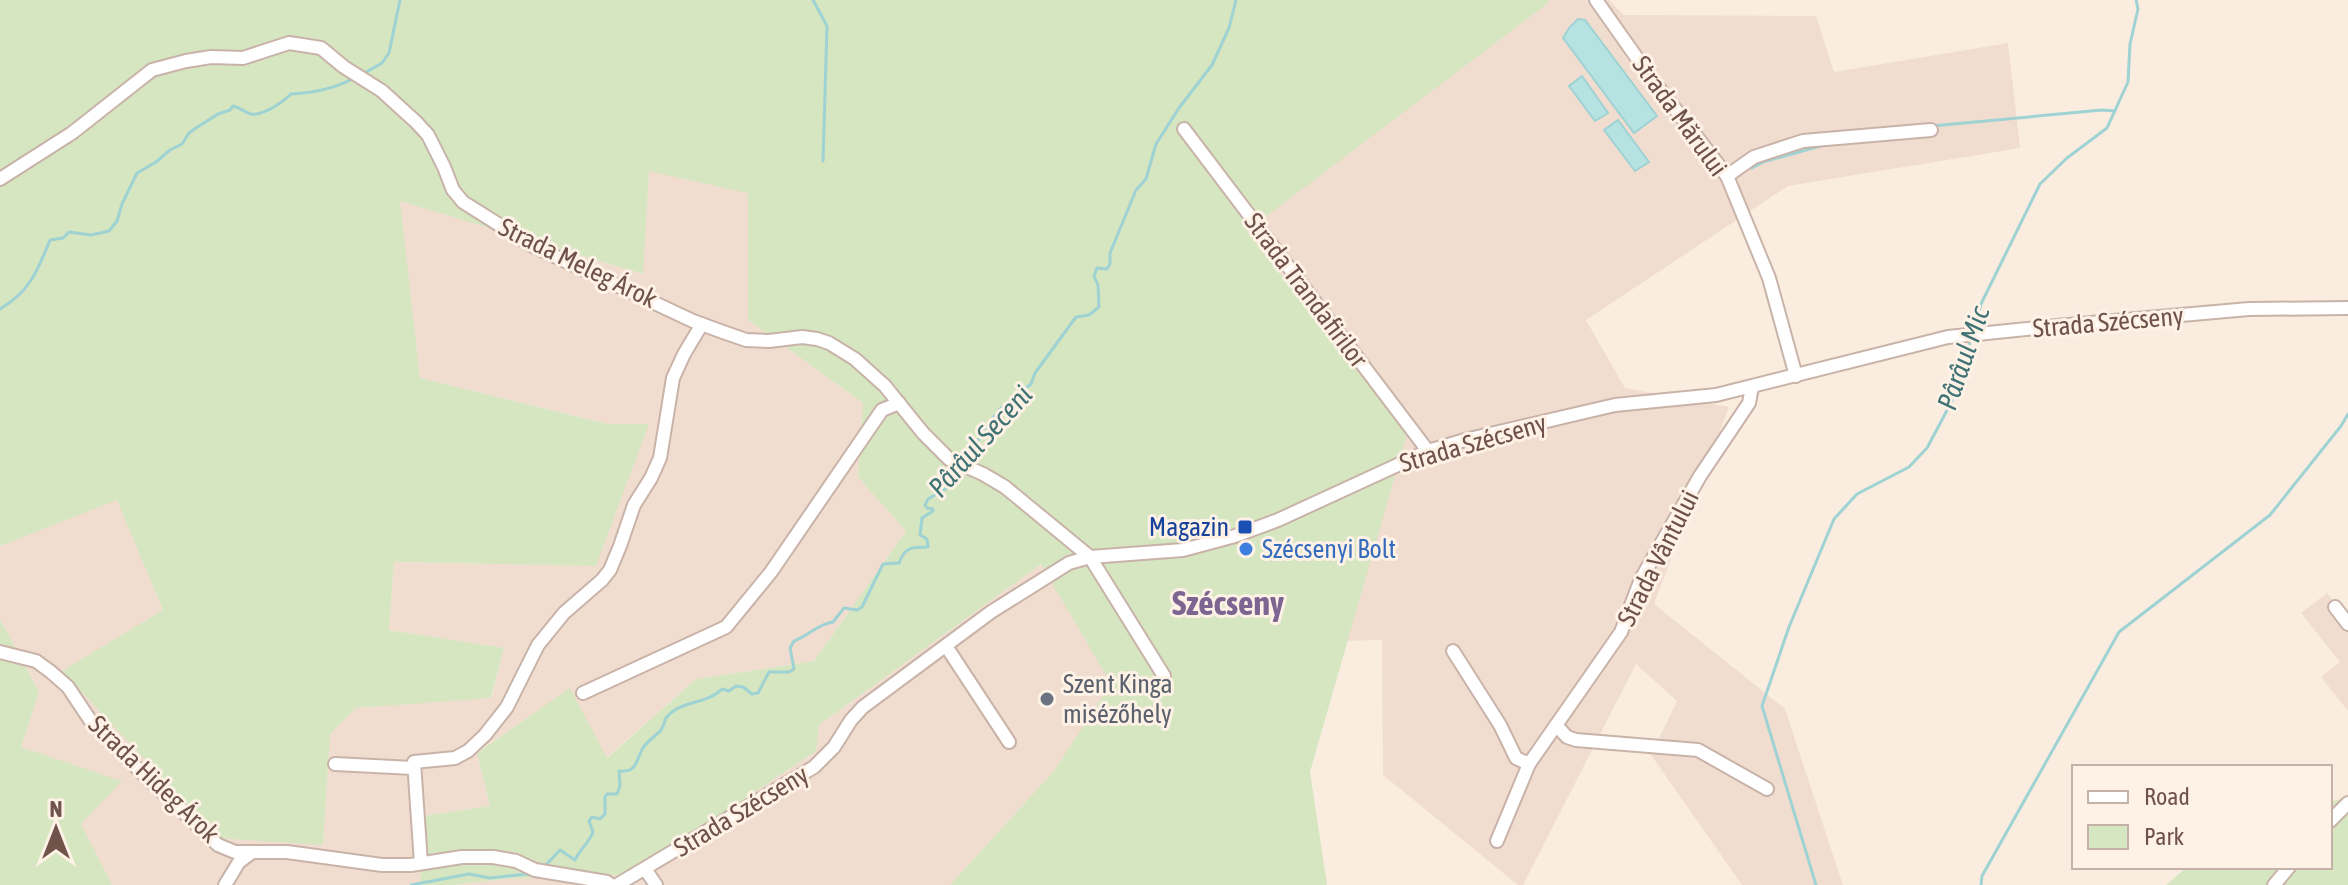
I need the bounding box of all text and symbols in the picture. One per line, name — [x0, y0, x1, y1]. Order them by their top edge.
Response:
street label: Strada Mărului — [1626, 50, 1734, 182]
street label: Strada Trandafirilor — [1238, 207, 1374, 373]
street label: Strada Meleg Árok — [494, 212, 662, 314]
street label: Strada Szécseny — [2031, 300, 2185, 344]
water label: Pârâul Mic — [1930, 301, 1996, 414]
water label: Pârâul Seceni — [922, 379, 1038, 503]
street label: Strada Szécseny — [1396, 408, 1550, 478]
street label: Strada Vântului — [1611, 485, 1705, 631]
place label: Magazin — [1149, 512, 1229, 542]
marker: Magazin — [1236, 518, 1254, 536]
place label: Szécsenyi Bolt — [1262, 534, 1396, 564]
marker: Szécsenyi Bolt — [1237, 540, 1255, 558]
district label: Szécseny — [1172, 583, 1284, 622]
place label: Szent Kinga misézőhely — [1063, 669, 1173, 729]
marker: Szent Kinga misézőhely — [1038, 690, 1056, 708]
street label: Strada Hideg Árok — [83, 709, 225, 849]
street label: Strada Szécseny — [668, 759, 814, 863]
legend — [2072, 765, 2332, 869]
text: Road — [2144, 783, 2190, 810]
north arrow — [16, 789, 96, 869]
text: N — [50, 796, 62, 822]
text: Park — [2144, 823, 2185, 850]

